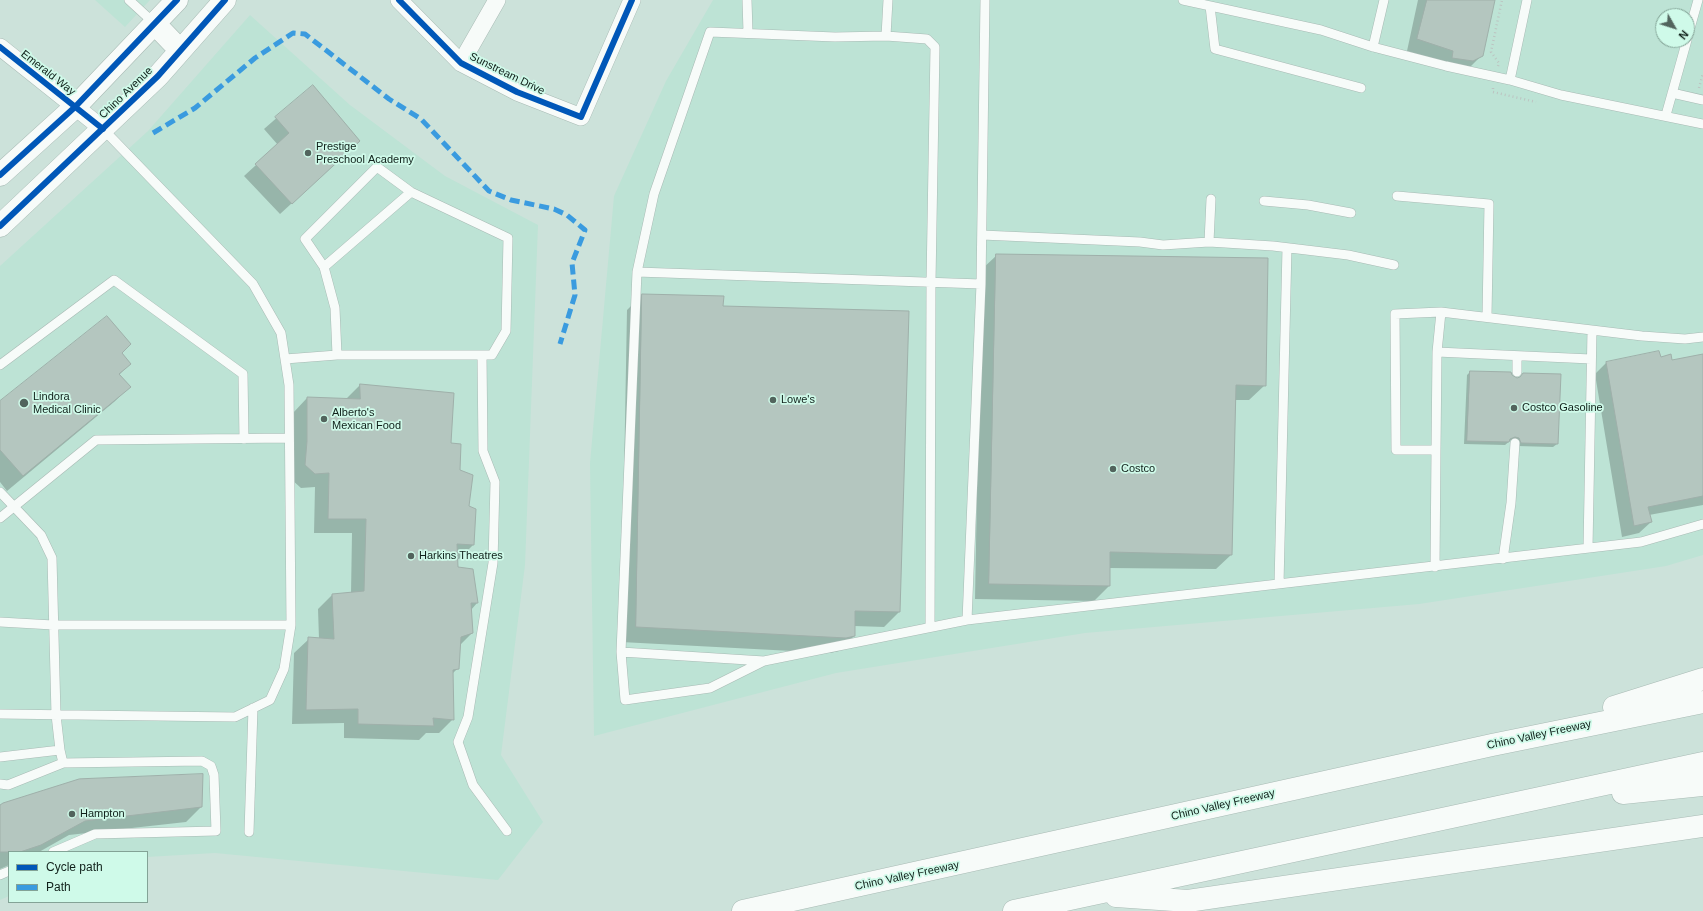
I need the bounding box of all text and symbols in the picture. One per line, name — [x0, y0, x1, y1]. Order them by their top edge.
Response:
north arrow — [1655, 8, 1695, 48]
text: N — [1676, 28, 1691, 42]
street label: Emerald Way — [18, 48, 78, 98]
street label: Sunstream Drive — [467, 50, 547, 98]
street label: Chino Avenue — [97, 64, 155, 122]
place label: Prestige Preschool Academy — [316, 140, 414, 166]
marker: Prestige Preschool Academy — [303, 148, 313, 158]
place label: Lindora Medical Clinic — [33, 390, 101, 416]
place label: Lowe's — [781, 393, 815, 407]
marker: Lowe's — [768, 395, 778, 405]
marker: Lindora Medical Clinic — [18, 397, 30, 409]
place label: Costco Gasoline — [1522, 401, 1603, 415]
marker: Costco Gasoline — [1509, 403, 1519, 413]
place label: Alberto's Mexican Food — [332, 406, 401, 432]
marker: Alberto's Mexican Food — [319, 414, 329, 424]
place label: Costco — [1121, 462, 1155, 476]
marker: Costco — [1108, 464, 1118, 474]
place label: Harkins Theatres — [419, 549, 503, 563]
marker: Harkins Theatres — [406, 551, 416, 561]
street label: Chino Valley Freeway — [1486, 718, 1592, 752]
street label: Chino Valley Freeway — [1170, 787, 1276, 823]
place label: Hampton — [80, 807, 125, 821]
marker: Hampton — [67, 809, 77, 819]
legend — [8, 851, 148, 903]
street label: Chino Valley Freeway — [854, 859, 960, 893]
text: Cycle path — [46, 860, 103, 874]
text: Path — [46, 880, 71, 894]

